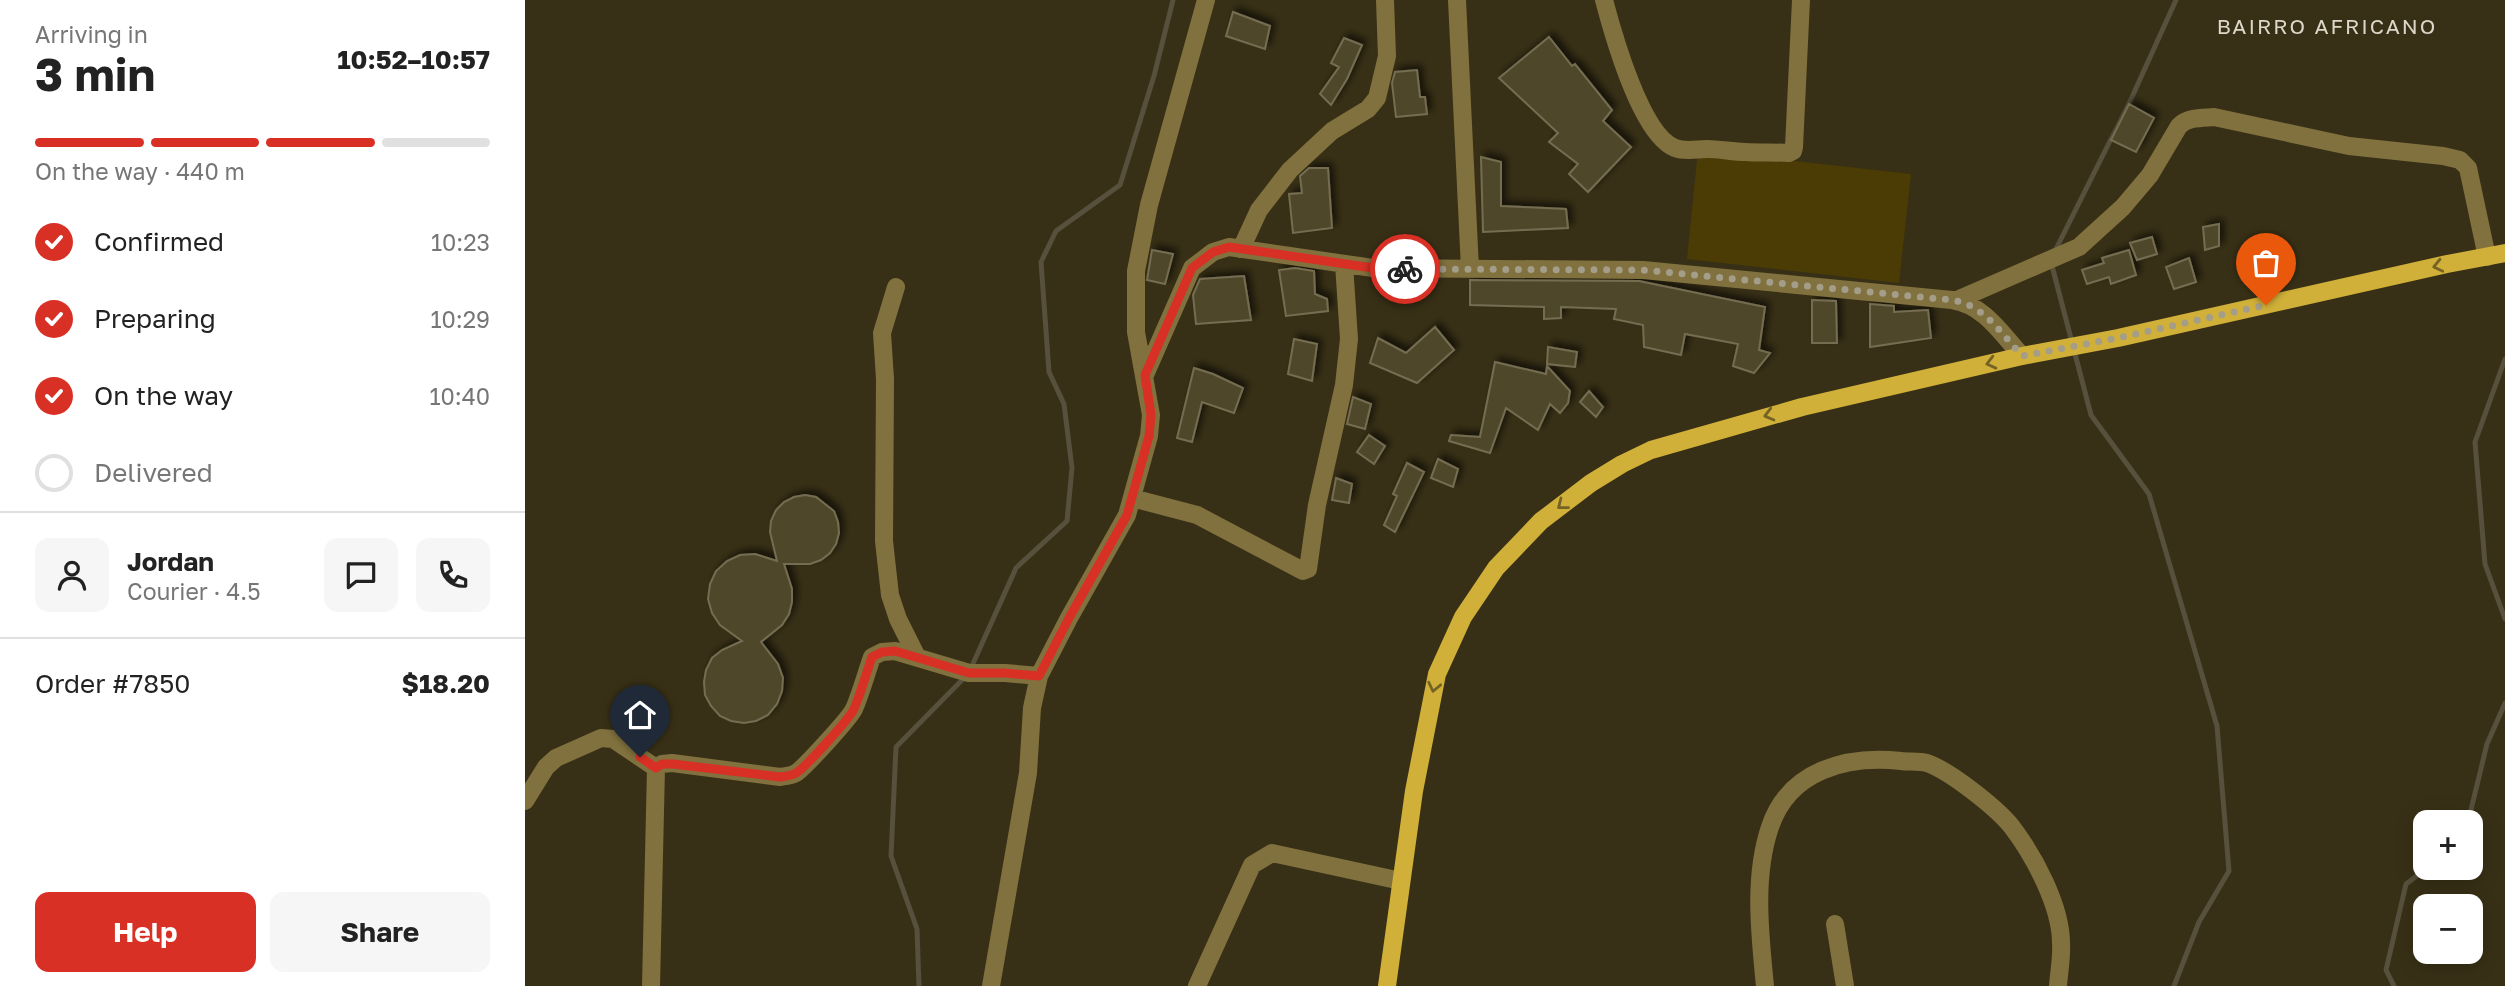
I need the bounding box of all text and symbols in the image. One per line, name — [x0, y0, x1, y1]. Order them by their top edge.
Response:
district label: BAIRRO AFRICANO — [2217, 13, 2437, 39]
text: Arriving in — [35, 20, 148, 48]
text: 10:52–10:57 — [337, 44, 490, 75]
text: 3 min — [35, 46, 155, 101]
text: On the way · 440 m — [35, 157, 245, 185]
icon: check — [35, 223, 73, 261]
text: Confirmed — [94, 226, 224, 257]
text: 10:23 — [431, 228, 490, 256]
pin — [2236, 233, 2296, 305]
courier — [1370, 234, 1440, 304]
icon: bag — [2247, 244, 2285, 282]
icon: bike — [1386, 250, 1424, 288]
one-way arrow — [2432, 257, 2444, 272]
icon: check — [35, 300, 73, 338]
text: Preparing — [94, 303, 216, 334]
text: 10:29 — [430, 305, 490, 333]
one-way arrow — [1985, 355, 1997, 370]
icon: check — [35, 377, 73, 415]
text: On the way — [94, 380, 233, 411]
text: 10:40 — [429, 382, 490, 410]
one-way arrow — [1763, 407, 1775, 422]
text: Delivered — [94, 457, 213, 488]
one-way arrow — [1558, 496, 1570, 509]
button: person — [35, 538, 109, 612]
button: chat — [324, 538, 398, 612]
button: phone — [416, 538, 490, 612]
text: Jordan — [127, 546, 214, 577]
text: Courier · 4.5 — [127, 577, 260, 605]
text: Order #7850 — [35, 668, 190, 699]
text: $18.20 — [401, 668, 490, 699]
one-way arrow — [1427, 681, 1442, 693]
pin — [610, 685, 670, 757]
icon: home — [621, 696, 659, 734]
map controls — [2413, 810, 2483, 964]
button: + — [2413, 810, 2483, 880]
button: Help — [35, 892, 256, 972]
button: Share — [270, 892, 490, 972]
button: − — [2413, 894, 2483, 964]

